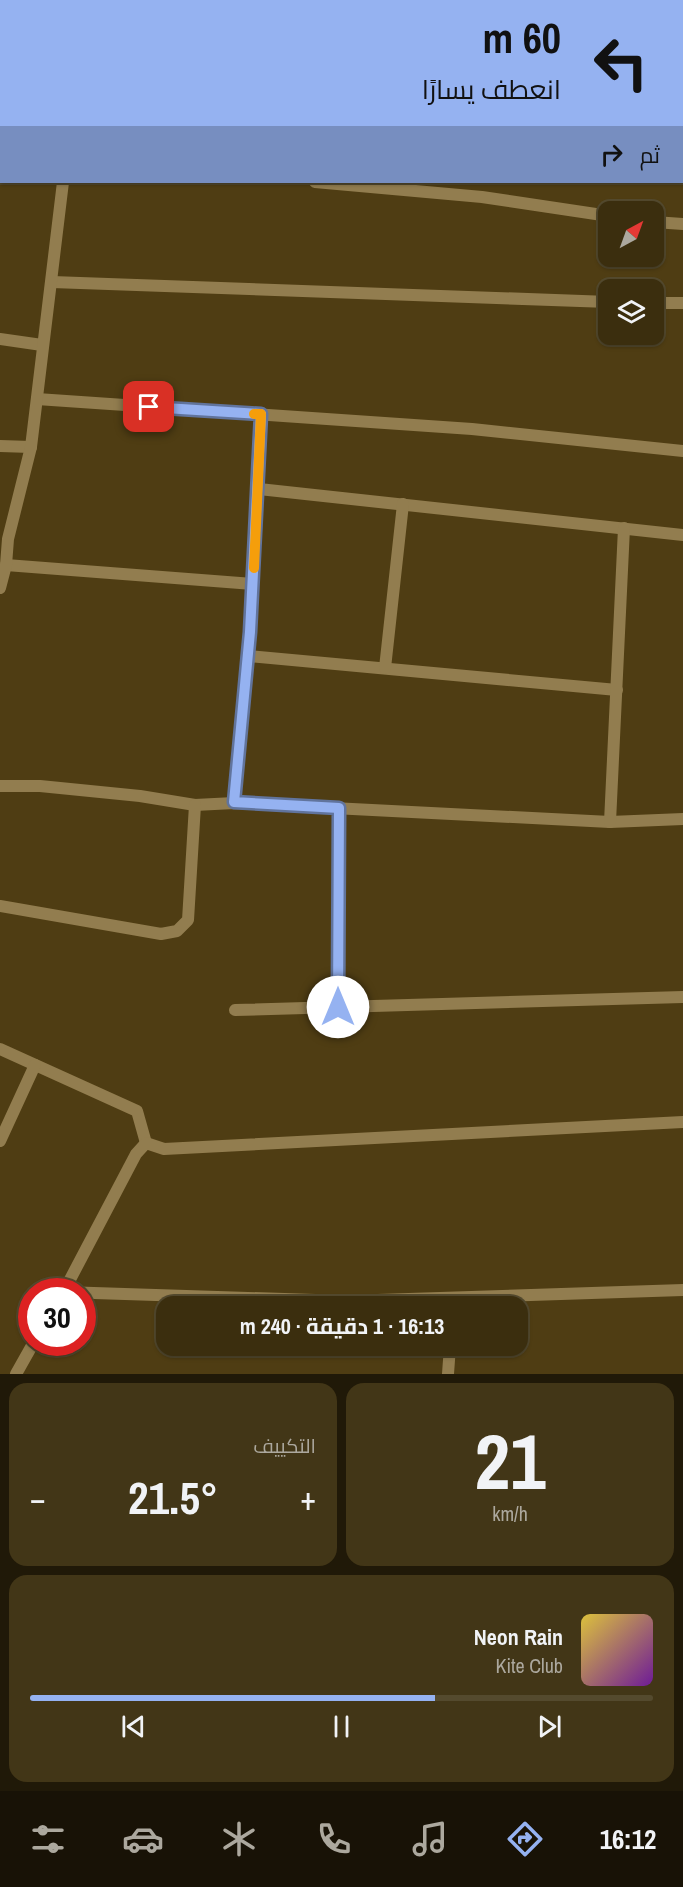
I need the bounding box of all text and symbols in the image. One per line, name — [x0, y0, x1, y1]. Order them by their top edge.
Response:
text: 60 m — [482, 10, 561, 66]
icon: left — [582, 24, 660, 102]
text: انعطف يسارًا — [422, 71, 561, 107]
icon: right — [595, 138, 628, 171]
text: ثم — [640, 140, 660, 170]
north arrow — [598, 201, 664, 267]
map controls — [598, 201, 664, 345]
button: layers — [598, 279, 664, 345]
pin — [123, 381, 174, 432]
icon: arrive — [132, 390, 165, 423]
position arrow — [306, 975, 370, 1039]
speed limit sign: 30 — [18, 1278, 96, 1356]
text: 16:13 · 1 دقيقة · 240 m — [240, 1311, 444, 1341]
text: 21 — [474, 1408, 546, 1513]
text: التكييف — [253, 1432, 316, 1459]
text: 21.5° — [128, 1467, 218, 1528]
text: − — [30, 1476, 46, 1520]
text: + — [300, 1476, 316, 1520]
text: km/h — [492, 1500, 528, 1527]
text: Neon Rain — [474, 1622, 563, 1652]
text: Kite Club — [496, 1652, 563, 1679]
icon: previous — [117, 1710, 150, 1743]
icon: pause — [325, 1710, 358, 1743]
icon: next — [533, 1710, 566, 1743]
icon: filters — [27, 1818, 69, 1860]
icon: car — [122, 1818, 164, 1860]
icon: climate — [218, 1818, 260, 1860]
icon: phone — [313, 1818, 355, 1860]
icon: music — [409, 1818, 451, 1860]
icon: directions — [504, 1818, 546, 1860]
text: 16:12 — [600, 1821, 656, 1857]

